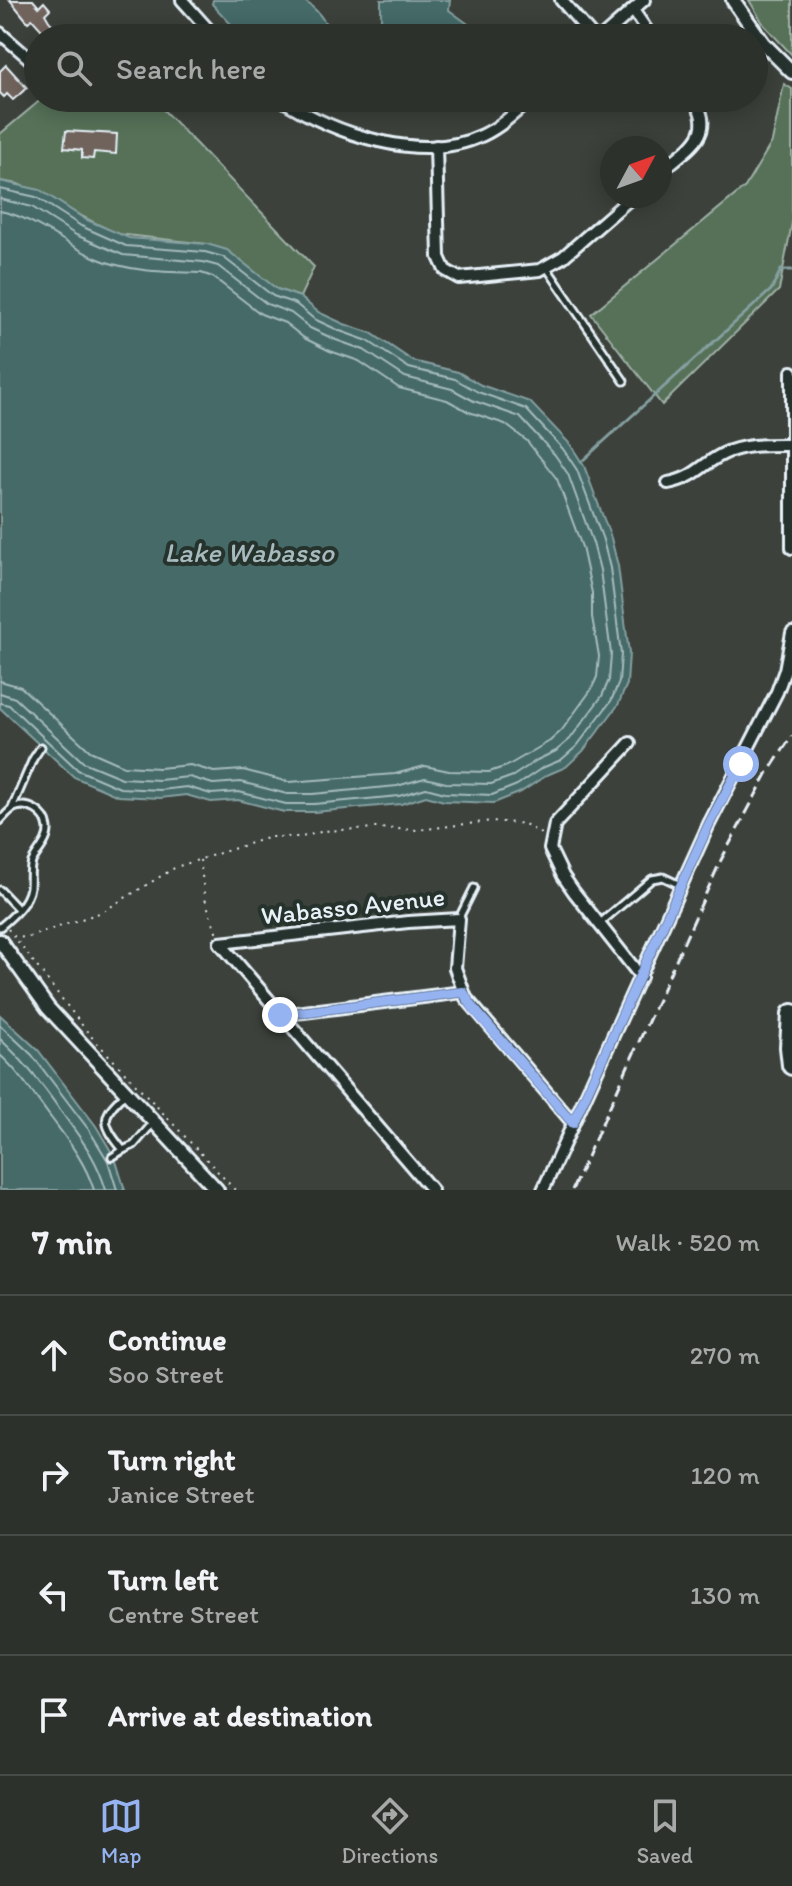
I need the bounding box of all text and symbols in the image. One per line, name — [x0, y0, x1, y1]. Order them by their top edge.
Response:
search box — [24, 24, 768, 112]
icon: search — [52, 46, 96, 90]
text: Search here — [116, 50, 266, 87]
north arrow — [600, 136, 672, 208]
water label: Lake Wabasso — [164, 535, 335, 569]
route start — [723, 746, 759, 782]
street label: Wabasso Avenue — [259, 880, 447, 932]
route end — [262, 997, 298, 1033]
text: 7 min — [32, 1222, 112, 1263]
text: Walk · 520 m — [616, 1226, 760, 1258]
text: Continue — [108, 1321, 227, 1358]
icon: ahead — [32, 1333, 76, 1377]
text: 270 m — [690, 1339, 760, 1371]
text: Soo Street — [108, 1358, 224, 1390]
text: Turn right — [108, 1441, 236, 1478]
icon: right — [32, 1453, 76, 1497]
text: 120 m — [691, 1459, 760, 1491]
text: Janice Street — [108, 1478, 254, 1510]
text: Turn left — [108, 1561, 219, 1598]
icon: left — [32, 1573, 76, 1617]
text: 130 m — [690, 1579, 760, 1611]
text: Centre Street — [108, 1598, 259, 1630]
icon: arrive — [32, 1693, 76, 1737]
text: Arrive at destination — [108, 1697, 372, 1734]
tab: Map — [99, 1794, 143, 1869]
tab: Directions — [342, 1794, 438, 1869]
tab: Saved — [637, 1794, 693, 1869]

